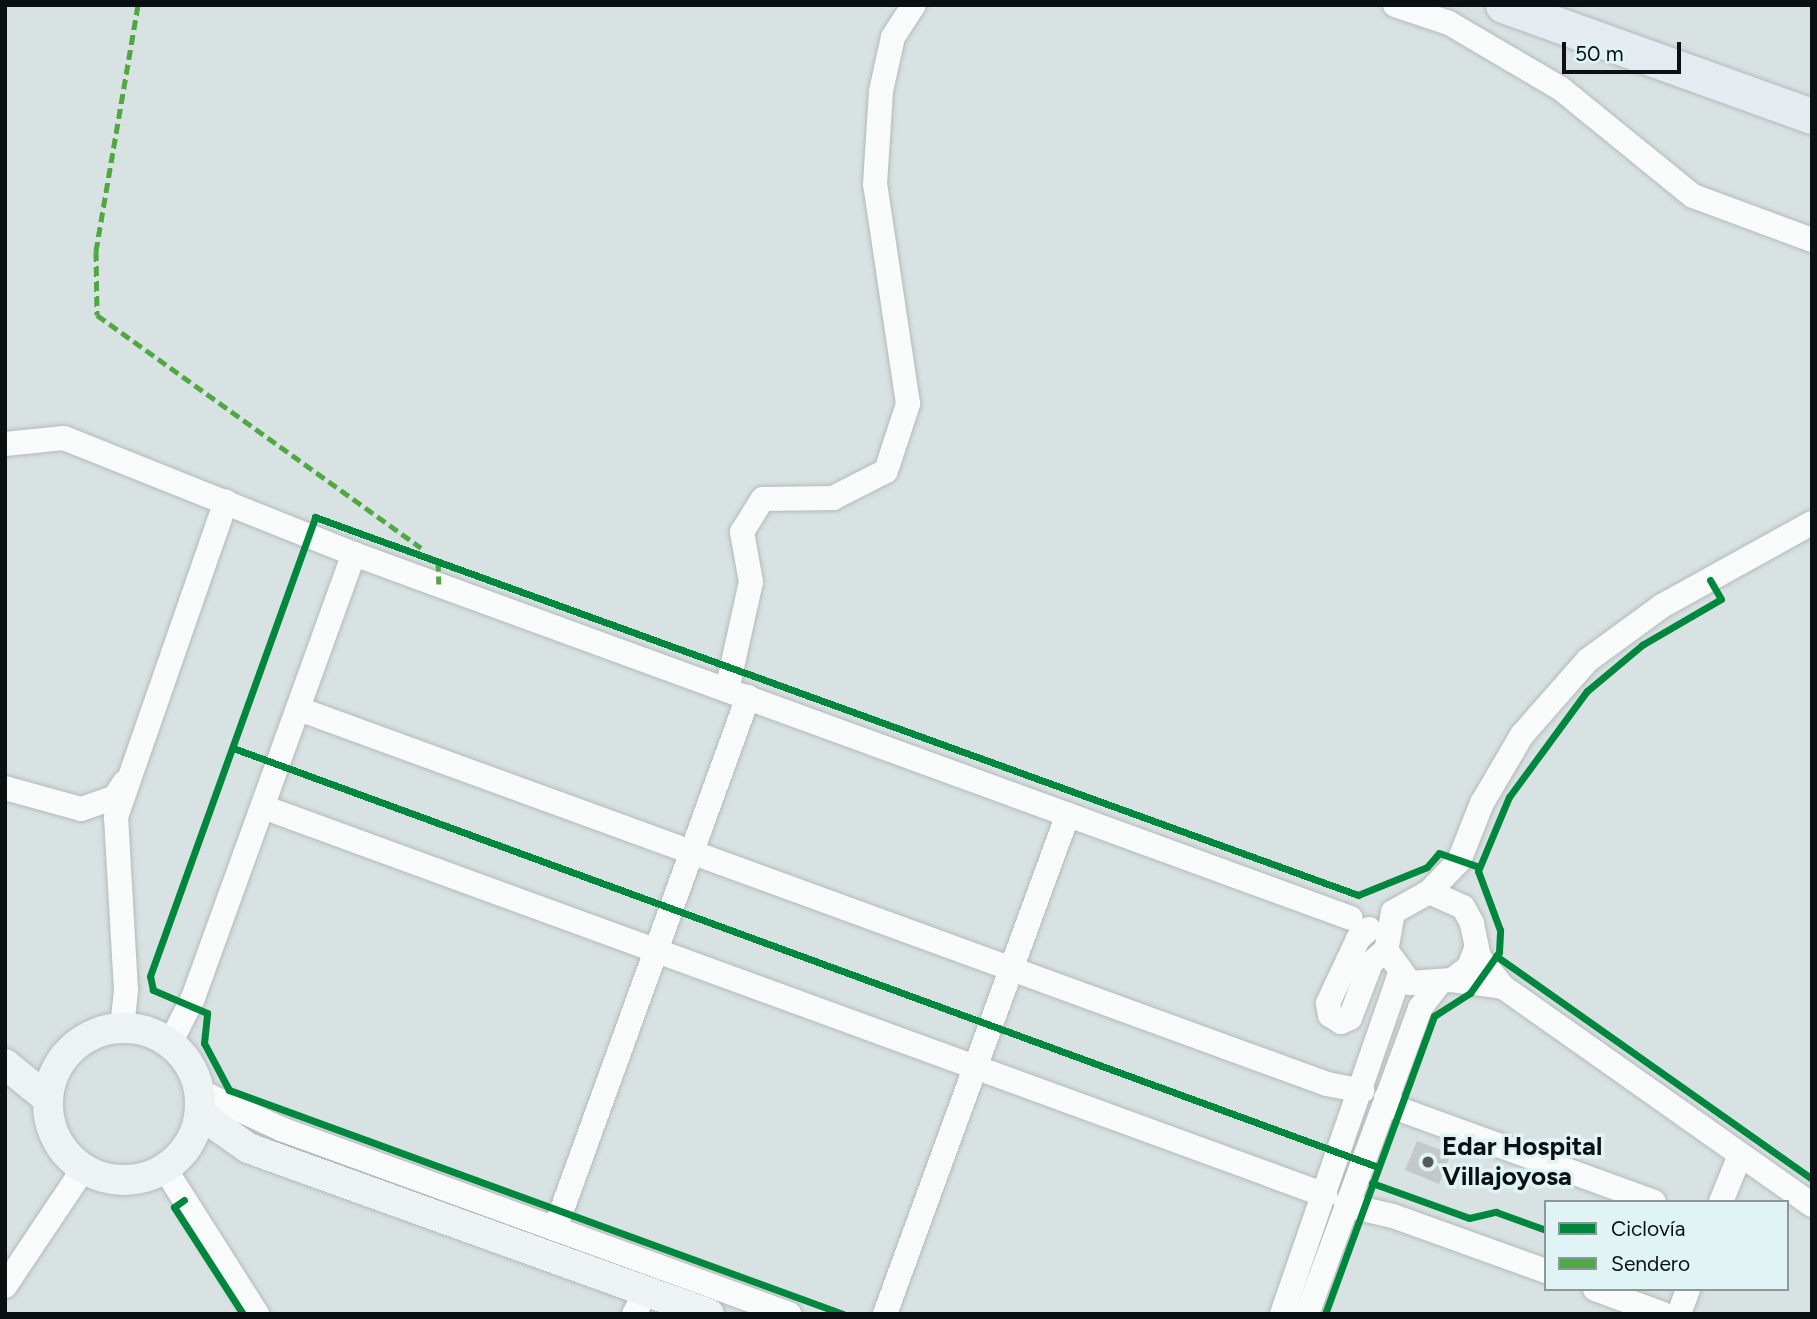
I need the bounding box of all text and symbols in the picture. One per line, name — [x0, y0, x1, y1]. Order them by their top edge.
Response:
scale bar — [1565, 28, 1684, 72]
text: 50 m — [1575, 41, 1624, 66]
place label: Edar Hospital Villajoyosa — [1442, 1131, 1602, 1192]
marker: Edar Hospital Villajoyosa — [1420, 1154, 1436, 1170]
legend — [1544, 1200, 1789, 1291]
text: Ciclovía — [1611, 1216, 1685, 1241]
text: Sendero — [1611, 1251, 1690, 1276]

